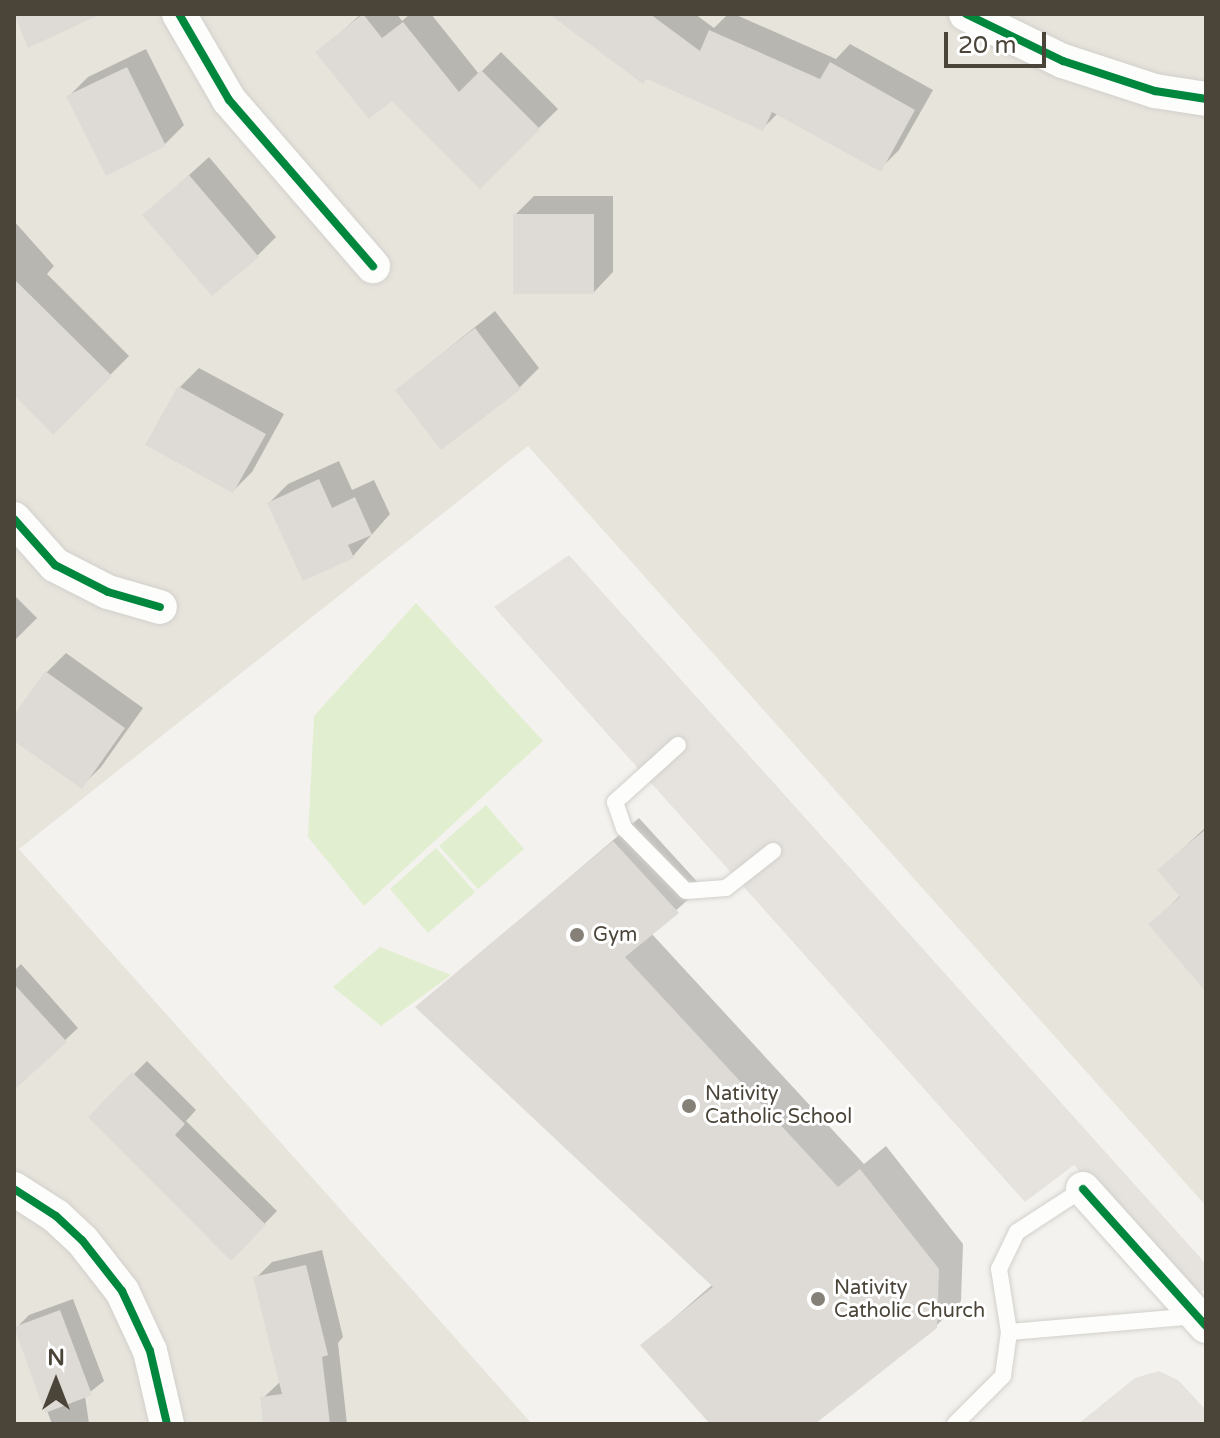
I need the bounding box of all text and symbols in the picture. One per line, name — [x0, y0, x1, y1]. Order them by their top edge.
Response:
scale bar — [948, 16, 1050, 66]
text: 20 m — [958, 31, 1016, 60]
place label: Gym — [593, 923, 637, 947]
marker: Gym — [568, 926, 586, 944]
place label: Nativity Catholic School — [705, 1082, 852, 1129]
marker: Nativity Catholic School — [680, 1097, 698, 1115]
place label: Nativity Catholic Church — [834, 1276, 985, 1323]
marker: Nativity Catholic Church — [809, 1290, 827, 1308]
north arrow — [16, 1342, 96, 1422]
text: N — [47, 1345, 65, 1371]

